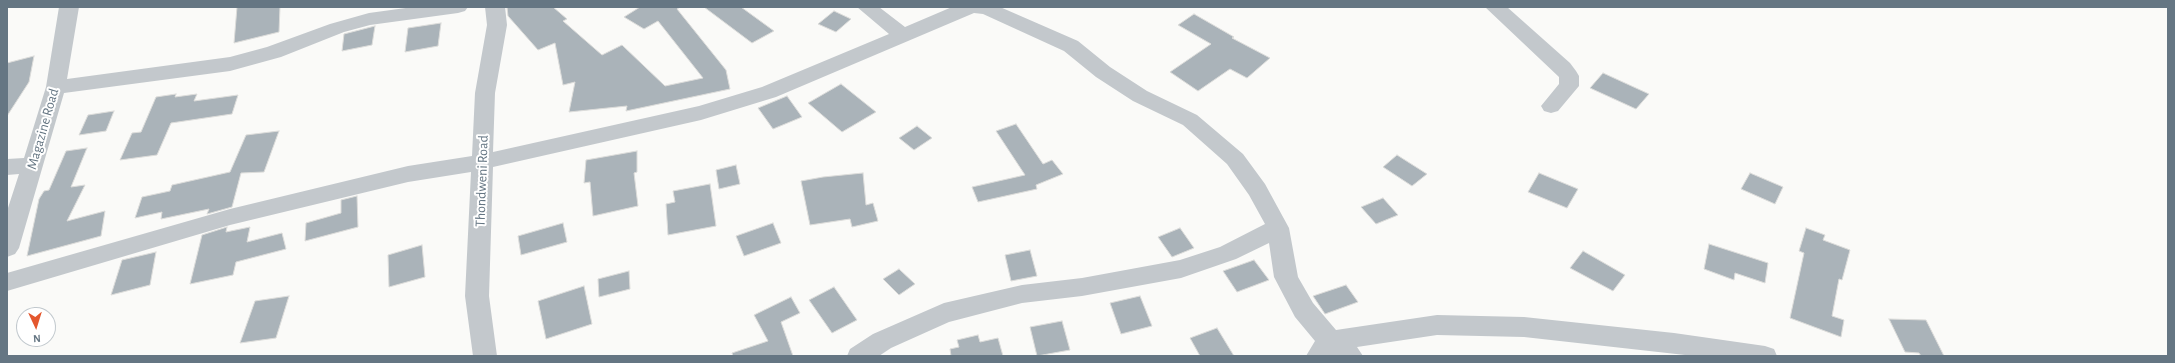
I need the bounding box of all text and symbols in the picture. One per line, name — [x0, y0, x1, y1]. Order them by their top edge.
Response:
street label: Magazine Road — [23, 87, 63, 171]
street label: Thondweni Road — [472, 135, 492, 227]
north arrow — [16, 307, 56, 347]
text: N — [33, 333, 41, 344]

